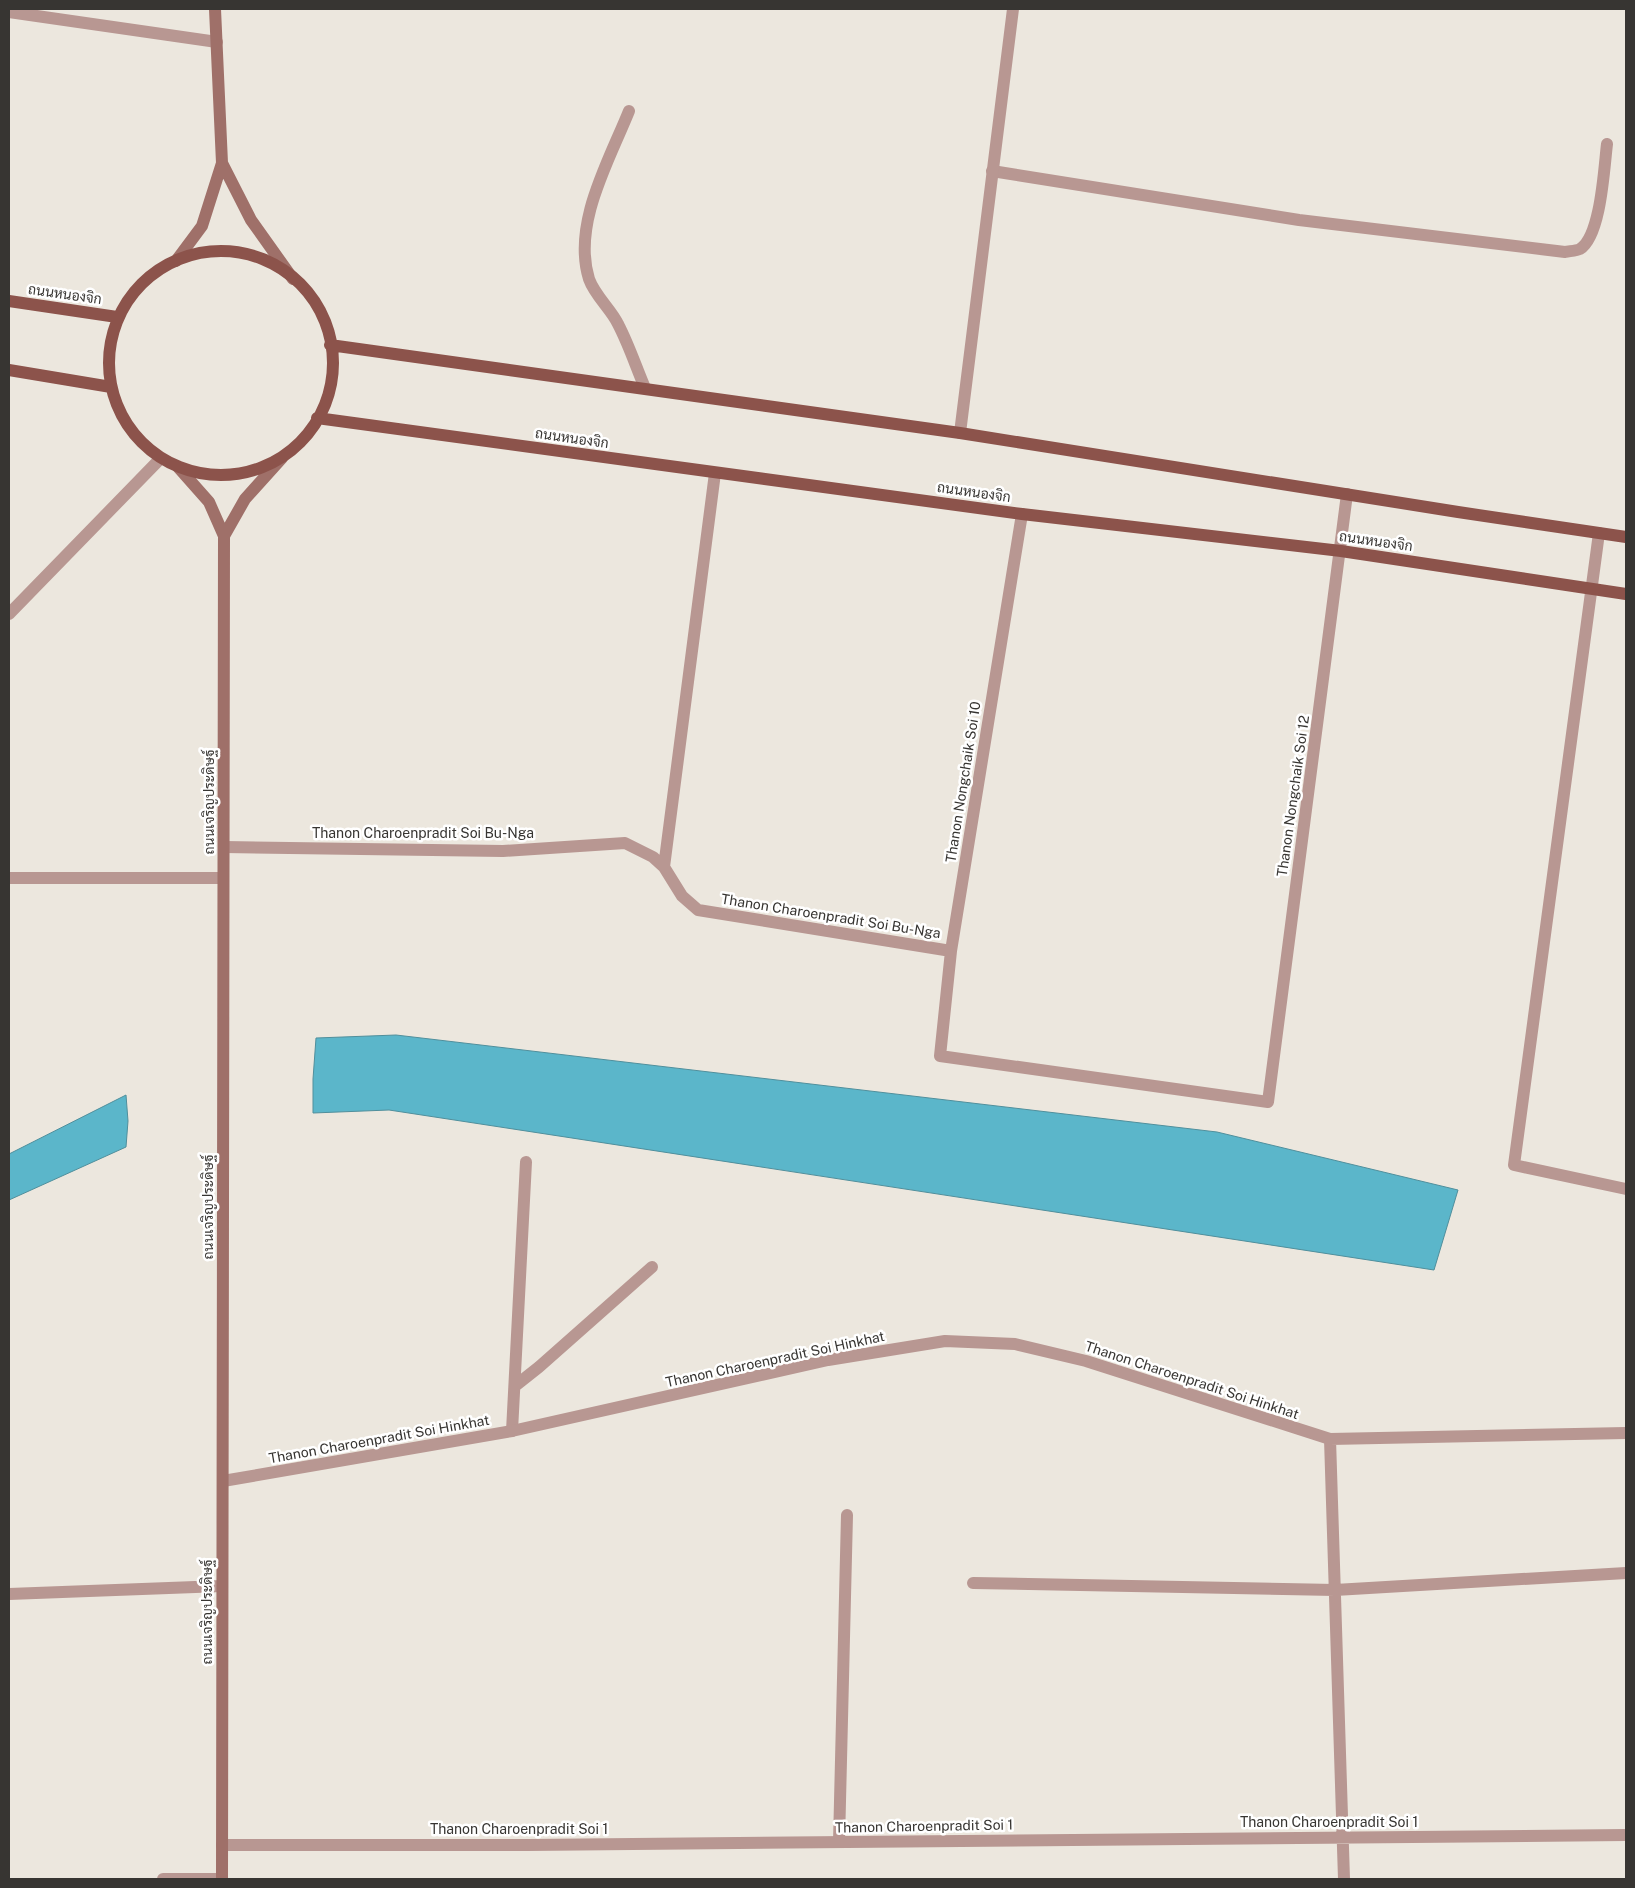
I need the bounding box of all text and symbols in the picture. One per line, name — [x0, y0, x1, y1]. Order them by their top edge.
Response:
street label: ถนนหนองจิก — [27, 281, 103, 307]
street label: ถนนหนองจิก — [534, 425, 610, 451]
street label: ถนนหนองจิก — [936, 479, 1012, 505]
street label: ถนนหนองจิก — [1338, 528, 1414, 554]
street label: Thanon Nongchaik Soi 10 — [942, 700, 984, 864]
street label: Thanon Nongchaik Soi 12 — [1274, 714, 1312, 878]
street label: ถนนเจริญประดิษฐ์ — [200, 749, 218, 855]
street label: Thanon Charoenpradit Soi Bu-Nga — [312, 825, 534, 841]
street label: Thanon Charoenpradit Soi Bu-Nga — [720, 891, 942, 941]
street label: ถนนเจริญประดิษฐ์ — [199, 1154, 217, 1260]
street label: Thanon Charoenpradit Soi Hinkhat — [664, 1328, 886, 1390]
street label: Thanon Charoenpradit Soi Hinkhat — [1083, 1338, 1301, 1422]
street label: Thanon Charoenpradit Soi Hinkhat — [267, 1412, 491, 1466]
street label: ถนนเจริญประดิษฐ์ — [198, 1559, 216, 1665]
street label: Thanon Charoenpradit Soi 1 — [1240, 1814, 1418, 1830]
street label: Thanon Charoenpradit Soi 1 — [835, 1816, 1013, 1836]
street label: Thanon Charoenpradit Soi 1 — [430, 1821, 608, 1837]

